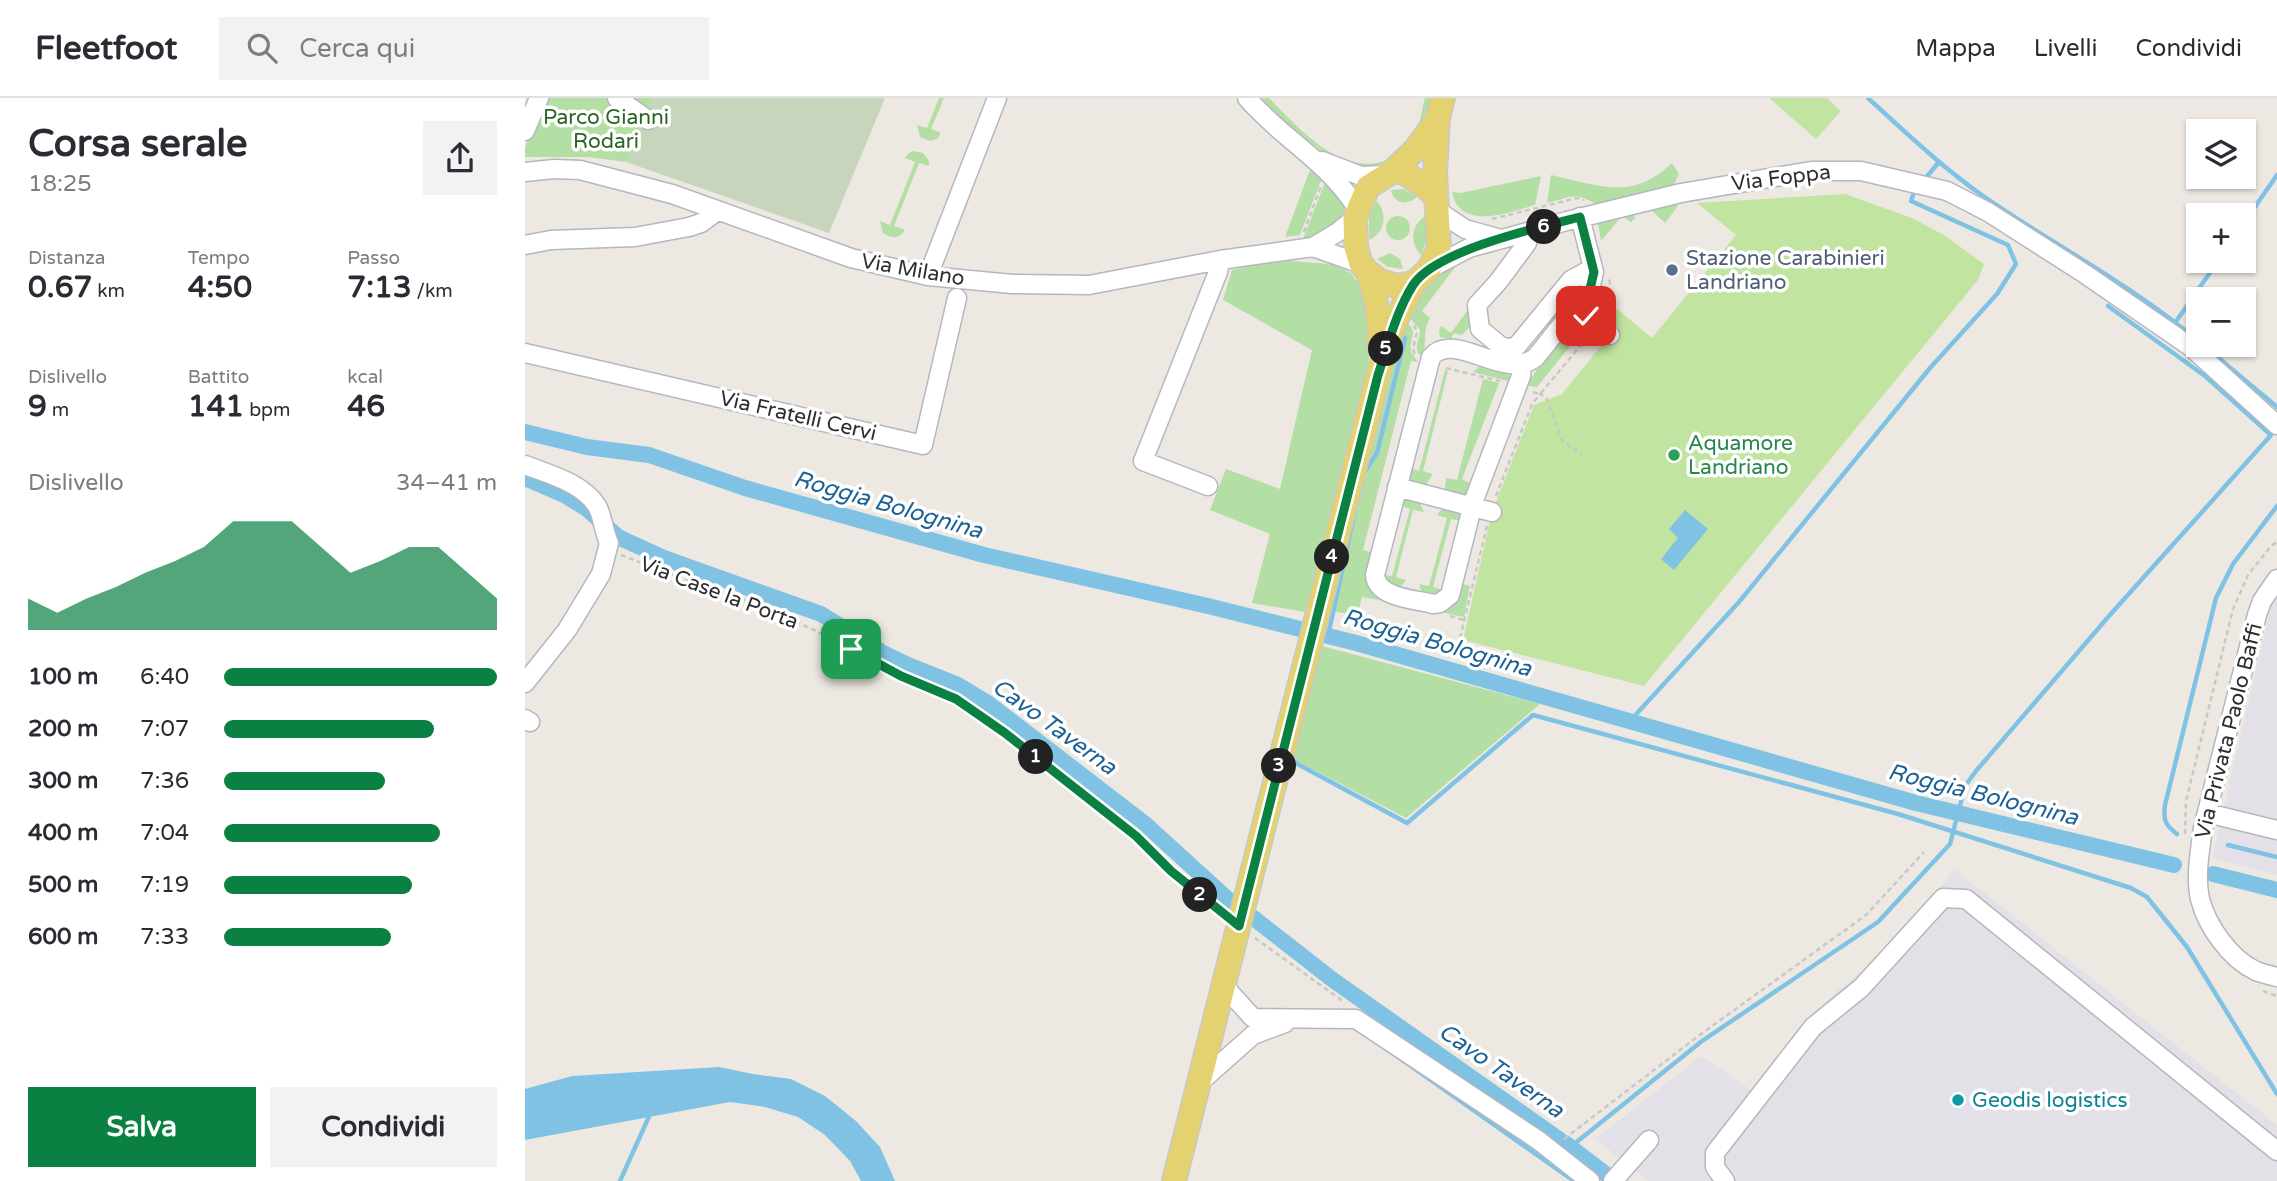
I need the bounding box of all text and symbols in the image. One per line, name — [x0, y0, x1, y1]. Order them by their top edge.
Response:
search box — [219, 17, 709, 80]
text: Fleetfoot — [35, 29, 177, 68]
icon: search — [243, 29, 281, 67]
text: Cerca qui — [299, 33, 415, 64]
text: Mappa — [1915, 34, 1996, 63]
text: Livelli — [2034, 34, 2098, 63]
text: Condividi — [2136, 34, 2242, 63]
park label: Parco Gianni Rodari — [543, 105, 669, 154]
map controls — [2186, 119, 2256, 357]
button: layers — [2186, 119, 2256, 189]
text: Corsa serale — [28, 121, 248, 167]
button: share — [423, 121, 497, 195]
street label: Via Foppa — [1730, 160, 1832, 196]
text: 18:25 — [28, 170, 92, 198]
button: + — [2186, 203, 2256, 273]
pin: 6 — [1527, 209, 1561, 244]
text: 6 — [1538, 215, 1549, 237]
place label: Stazione Carabinieri Landriano — [1686, 246, 1885, 295]
text: Distanza — [28, 247, 106, 269]
text: Tempo — [188, 247, 250, 269]
text: Passo — [347, 247, 400, 269]
street label: Via Milano — [859, 249, 967, 291]
marker: Stazione Carabinieri Landriano — [1664, 262, 1680, 278]
text: 0.67 — [28, 269, 92, 306]
text: 4:50 — [188, 269, 252, 306]
text: 7:13 — [347, 269, 412, 306]
text: km — [92, 280, 125, 302]
text: /km — [412, 280, 453, 302]
pin — [1556, 286, 1616, 346]
button: − — [2186, 287, 2256, 357]
icon: check — [1567, 297, 1605, 335]
pin: 5 — [1369, 331, 1403, 366]
text: 5 — [1380, 337, 1391, 359]
text: Dislivello — [28, 366, 107, 388]
text: Battito — [188, 366, 249, 388]
text: kcal — [347, 366, 383, 388]
street label: Via Fratelli Cervi — [717, 386, 879, 446]
text: 9 — [28, 388, 47, 425]
text: 141 — [188, 388, 244, 425]
text: 46 — [347, 388, 385, 425]
text: m — [47, 399, 69, 421]
text: bpm — [244, 399, 291, 421]
place label: Aquamore Landriano — [1688, 431, 1793, 480]
marker: Aquamore Landriano — [1666, 447, 1682, 463]
water label: Roggia Bolognina — [791, 465, 986, 546]
text: Dislivello — [28, 469, 124, 497]
text: 34–41 m — [396, 469, 497, 497]
pin: 4 — [1315, 540, 1349, 574]
text: 4 — [1326, 545, 1337, 567]
street label: Via Case la Porta — [636, 551, 802, 635]
water label: Roggia Bolognina — [1340, 603, 1535, 684]
pin — [821, 619, 881, 679]
street label: Via Privata Paolo Baffi — [2190, 621, 2268, 841]
icon: arrive — [832, 630, 870, 668]
text: 100 m — [28, 663, 98, 691]
text: 6:40 — [140, 663, 189, 691]
water label: Cavo Taverna — [987, 673, 1122, 782]
text: 200 m — [28, 715, 98, 743]
text: 7:07 — [140, 715, 189, 743]
pin: 1 — [1019, 740, 1053, 774]
text: 1 — [1030, 745, 1041, 767]
pin: 3 — [1261, 748, 1297, 784]
text: 3 — [1273, 754, 1284, 776]
water label: Roggia Bolognina — [1885, 758, 2082, 832]
text: 300 m — [28, 767, 98, 795]
text: 7:36 — [140, 767, 189, 795]
text: 400 m — [28, 819, 98, 847]
text: 7:04 — [140, 819, 189, 847]
text: 500 m — [28, 871, 98, 899]
text: 7:19 — [140, 871, 189, 899]
pin: 2 — [1183, 878, 1217, 912]
text: 2 — [1194, 883, 1205, 905]
text: 600 m — [28, 923, 98, 951]
text: 7:33 — [140, 923, 189, 951]
water label: Cavo Taverna — [1433, 1018, 1570, 1125]
button: Salva — [28, 1087, 256, 1167]
button: Condividi — [270, 1087, 497, 1167]
place label: Geodis logistics — [1972, 1088, 2128, 1113]
marker: Geodis logistics — [1950, 1092, 1966, 1108]

